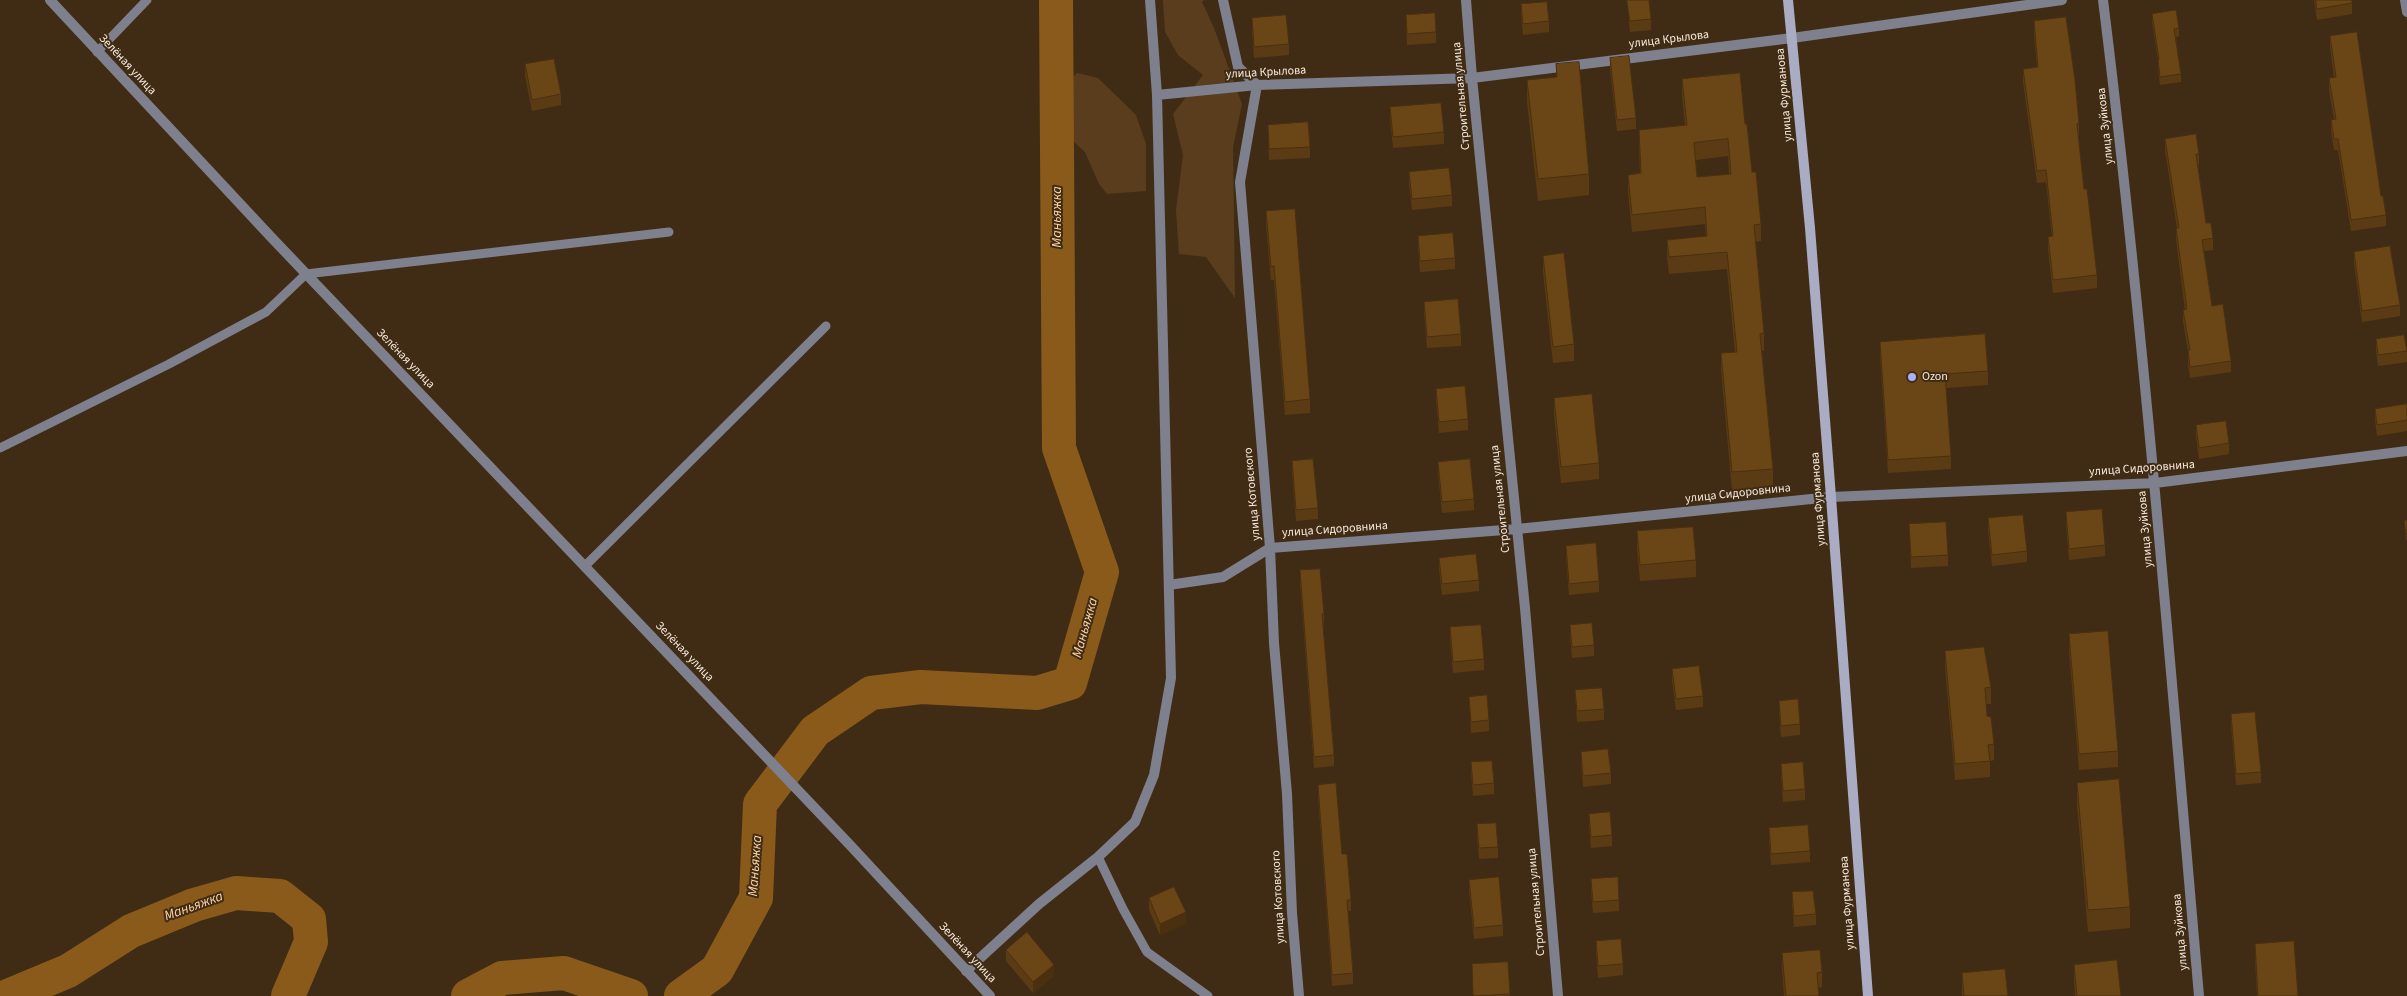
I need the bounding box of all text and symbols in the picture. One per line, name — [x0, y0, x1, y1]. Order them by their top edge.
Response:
street label: улица Крылова — [1628, 28, 1710, 52]
street label: Зелёная улица — [95, 32, 159, 98]
street label: Строительная улица — [1450, 41, 1474, 151]
street label: улица Фурманова — [1774, 48, 1796, 142]
street label: улица Крылова — [1225, 64, 1307, 82]
street label: улица Зуйкова — [2095, 87, 2117, 165]
water label: Маньяжка — [1050, 186, 1066, 248]
street label: Зелёная улица — [373, 326, 437, 392]
place label: Ozon — [1922, 370, 1948, 384]
marker: Ozon — [1906, 371, 1918, 383]
street label: Строительная улица — [1488, 444, 1514, 554]
street label: улица Котовского — [1242, 447, 1264, 541]
street label: улица Фурманова — [1809, 452, 1829, 546]
street label: улица Сидоровнина — [2089, 458, 2195, 480]
street label: улица Сидоровнина — [1685, 481, 1791, 507]
street label: улица Зуйкова — [2135, 490, 2157, 568]
street label: улица Сидоровнина — [1282, 519, 1388, 541]
water label: Маньяжка — [1069, 596, 1103, 660]
street label: Зелёная улица — [652, 619, 716, 685]
water label: Маньяжка — [745, 835, 767, 897]
street label: Строительная улица — [1525, 847, 1549, 957]
street label: улица Котовского — [1269, 850, 1289, 944]
street label: улица Фурманова — [1838, 856, 1858, 950]
water label: Маньяжка — [162, 889, 226, 925]
street label: улица Зуйкова — [2170, 893, 2192, 971]
street label: Зелёная улица — [935, 920, 999, 986]

